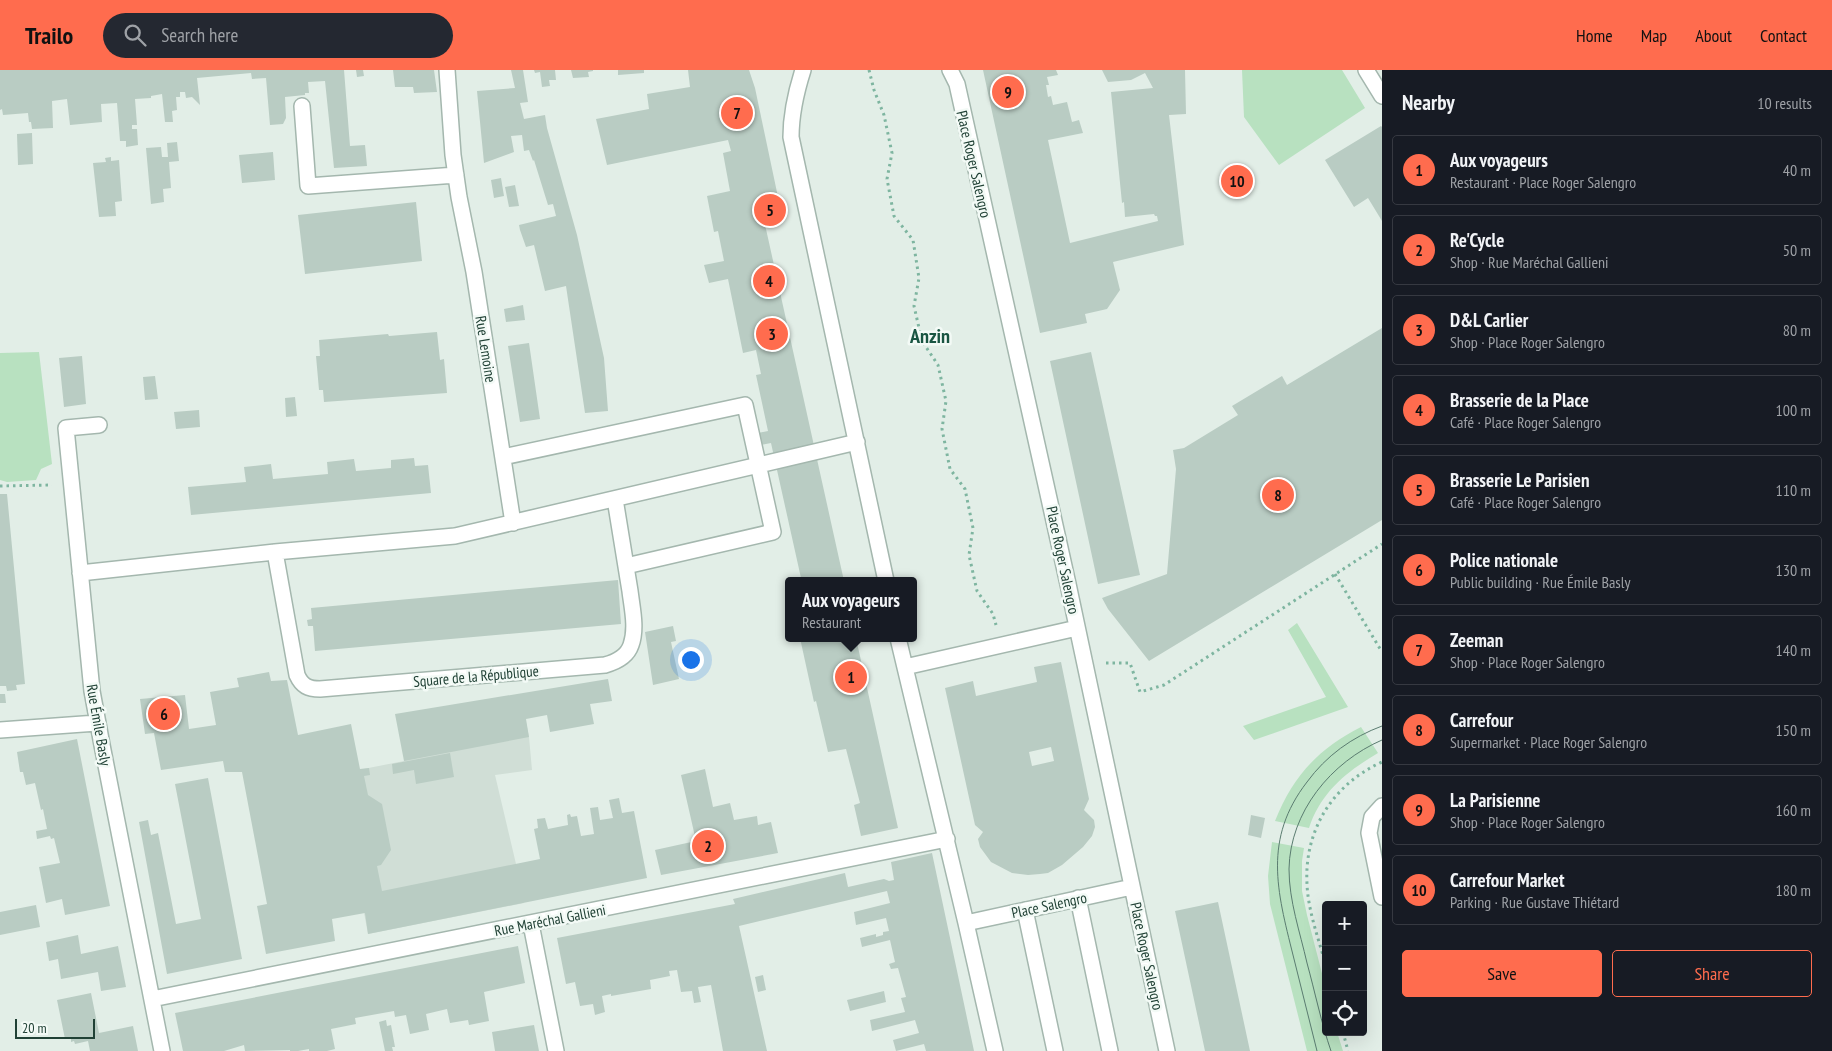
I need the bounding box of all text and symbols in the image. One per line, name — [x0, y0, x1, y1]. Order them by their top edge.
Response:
search box — [103, 13, 453, 58]
text: Trailo — [25, 20, 73, 51]
icon: search — [121, 21, 149, 49]
text: Search here — [161, 23, 238, 47]
text: Home — [1576, 24, 1613, 47]
text: Map — [1641, 24, 1667, 47]
text: About — [1695, 24, 1732, 47]
text: Contact — [1760, 24, 1807, 47]
pin: 9 — [992, 73, 1024, 111]
text: Nearby — [1402, 89, 1455, 116]
text: 10 results — [1757, 93, 1812, 113]
pin: 7 — [721, 94, 753, 132]
street label: Place Roger Salengro — [952, 108, 996, 220]
text: Aux voyageurs — [1450, 148, 1548, 172]
text: 1 — [1415, 160, 1423, 180]
text: 40 m — [1783, 160, 1811, 180]
pin: 10 — [1221, 162, 1253, 200]
text: Restaurant · Place Roger Salengro — [1450, 172, 1636, 192]
pin: 5 — [754, 191, 786, 229]
text: Re'Cycle — [1450, 228, 1504, 252]
text: 2 — [1415, 240, 1423, 260]
text: 50 m — [1783, 240, 1811, 260]
text: Shop · Rue Maréchal Gallieni — [1450, 252, 1609, 272]
pin: 4 — [753, 262, 785, 300]
text: D&L Carlier — [1450, 308, 1528, 332]
street label: Rue Lemoine — [471, 314, 501, 384]
pin: 3 — [756, 315, 788, 353]
text: 3 — [1415, 320, 1423, 340]
text: 80 m — [1783, 320, 1811, 340]
district label: Anzin — [909, 323, 950, 349]
text: Shop · Place Roger Salengro — [1450, 332, 1605, 352]
text: Brasserie de la Place — [1450, 388, 1589, 412]
text: 4 — [1415, 400, 1423, 420]
text: 100 m — [1776, 400, 1811, 420]
text: Café · Place Roger Salengro — [1450, 412, 1601, 432]
text: Brasserie Le Parisien — [1450, 468, 1590, 492]
pin: 8 — [1262, 476, 1294, 514]
text: 5 — [1415, 480, 1423, 500]
text: 110 m — [1776, 480, 1811, 500]
text: Café · Place Roger Salengro — [1450, 492, 1601, 512]
street label: Place Roger Salengro — [1042, 504, 1084, 616]
text: Police nationale — [1450, 548, 1558, 572]
text: 6 — [1415, 560, 1423, 580]
text: 130 m — [1776, 560, 1811, 580]
text: Public building · Rue Émile Basly — [1450, 572, 1630, 592]
popup — [785, 577, 917, 642]
text: Aux voyageurs — [802, 588, 900, 612]
text: Restaurant — [802, 612, 861, 632]
text: Zeeman — [1450, 628, 1503, 652]
text: 7 — [1415, 640, 1423, 660]
text: 140 m — [1776, 640, 1811, 660]
your location — [678, 647, 704, 673]
text: Shop · Place Roger Salengro — [1450, 652, 1605, 672]
pin: 1 — [835, 658, 867, 696]
street label: Square de la République — [413, 661, 539, 691]
street label: Rue Émile Basly — [82, 683, 116, 768]
pin: 6 — [148, 695, 180, 733]
text: Carrefour — [1450, 708, 1513, 732]
text: 8 — [1415, 720, 1423, 740]
text: 150 m — [1776, 720, 1811, 740]
text: Supermarket · Place Roger Salengro — [1450, 732, 1647, 752]
text: La Parisienne — [1450, 788, 1540, 812]
text: 9 — [1415, 800, 1423, 820]
text: 160 m — [1776, 800, 1811, 820]
text: Shop · Place Roger Salengro — [1450, 812, 1605, 832]
pin: 2 — [692, 827, 724, 865]
text: Carrefour Market — [1450, 868, 1564, 892]
text: 10 — [1411, 880, 1427, 900]
text: 180 m — [1776, 880, 1811, 900]
street label: Place Salengro — [1010, 888, 1088, 922]
text: Parking · Rue Gustave Thiétard — [1450, 892, 1619, 912]
street label: Rue Maréchal Gallieni — [493, 900, 607, 940]
street label: Place Roger Salengro — [1126, 900, 1168, 1012]
map controls — [1322, 901, 1367, 1036]
button: + — [1322, 901, 1367, 946]
button: − — [1322, 946, 1367, 991]
button: Save — [1402, 950, 1602, 997]
button: Share — [1612, 950, 1812, 997]
button: locate — [1322, 991, 1367, 1036]
scale bar — [15, 1016, 95, 1039]
text: 20 m — [22, 1019, 47, 1037]

